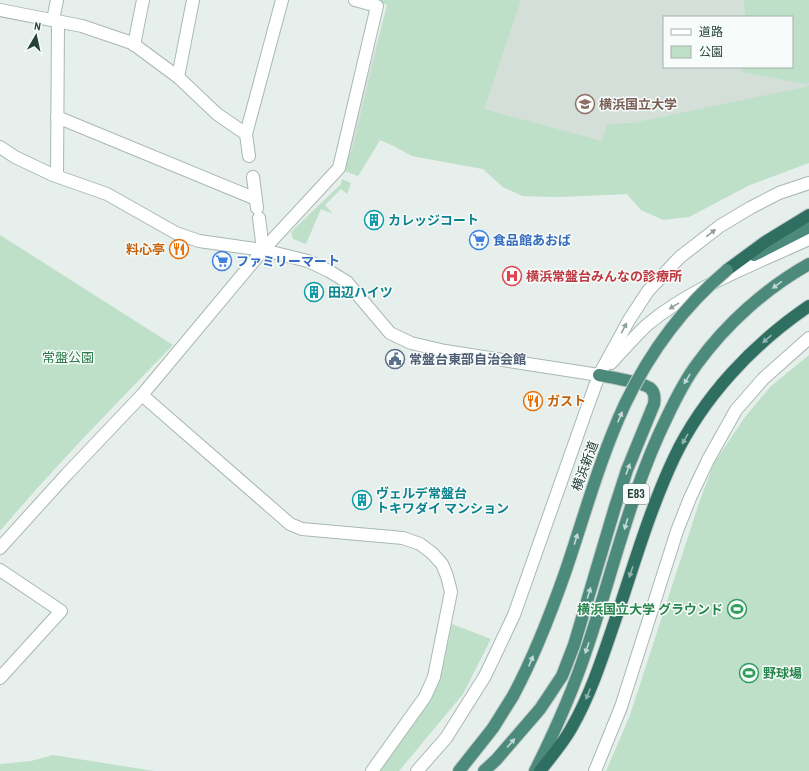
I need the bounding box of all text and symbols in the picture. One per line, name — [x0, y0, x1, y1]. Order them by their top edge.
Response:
north arrow — [16, 16, 56, 56]
legend — [663, 16, 793, 68]
text: N — [33, 19, 42, 34]
text: 道路 — [699, 24, 723, 40]
text: 公園 — [699, 44, 723, 60]
school or university icon: 横浜国立大学 — [574, 93, 596, 115]
place label: 横浜国立大学 — [599, 96, 677, 113]
building icon: カレッジコート — [363, 209, 385, 231]
place label: カレッジコート — [388, 212, 479, 229]
supermarket icon: 食品館あおば — [468, 229, 490, 251]
one-way arrow — [705, 229, 716, 238]
place label: 食品館あおば — [493, 232, 571, 249]
restaurant icon: 料心亭 — [168, 238, 190, 260]
place label: 料心亭 — [126, 241, 165, 258]
supermarket icon: ファミリーマート — [211, 250, 233, 272]
place label: ファミリーマート — [236, 253, 340, 270]
hospital icon: 横浜常盤台みんなの診療所 — [501, 265, 523, 287]
place label: 横浜常盤台みんなの診療所 — [526, 268, 682, 285]
building icon: 田辺ハイツ — [303, 281, 325, 303]
one-way arrow — [771, 281, 782, 289]
place label: 田辺ハイツ — [328, 284, 393, 301]
one-way arrow — [668, 303, 680, 310]
one-way arrow — [621, 323, 627, 334]
one-way arrow — [762, 334, 773, 343]
public building icon: 常盤台東部自治会館 — [384, 348, 406, 370]
park label: 常盤公園 — [42, 349, 94, 366]
place label: 常盤台東部自治会館 — [409, 351, 526, 368]
one-way arrow — [684, 373, 691, 385]
restaurant icon: ガスト — [522, 390, 544, 412]
place label: ガスト — [547, 393, 586, 410]
one-way arrow — [617, 411, 623, 422]
one-way arrow — [682, 433, 689, 445]
street label: 横浜新道 — [568, 439, 602, 493]
one-way arrow — [625, 462, 631, 474]
road number: E83 — [623, 484, 649, 504]
place label: ヴェルデ常盤台 トキワダイ マンション — [376, 485, 509, 517]
building icon: ヴェルデ常盤台 トキワダイ マンション — [351, 489, 373, 511]
one-way arrow — [623, 518, 629, 530]
one-way arrow — [573, 532, 579, 544]
one-way arrow — [628, 566, 634, 578]
one-way arrow — [586, 587, 592, 599]
sports icon: 横浜国立大学 グラウンド — [726, 598, 748, 620]
place label: 横浜国立大学 グラウンド — [577, 601, 723, 618]
one-way arrow — [584, 642, 590, 654]
one-way arrow — [528, 655, 534, 666]
sports icon: 野球場 — [738, 662, 760, 684]
place label: 野球場 — [763, 665, 802, 682]
one-way arrow — [584, 689, 590, 701]
one-way arrow — [506, 738, 515, 748]

